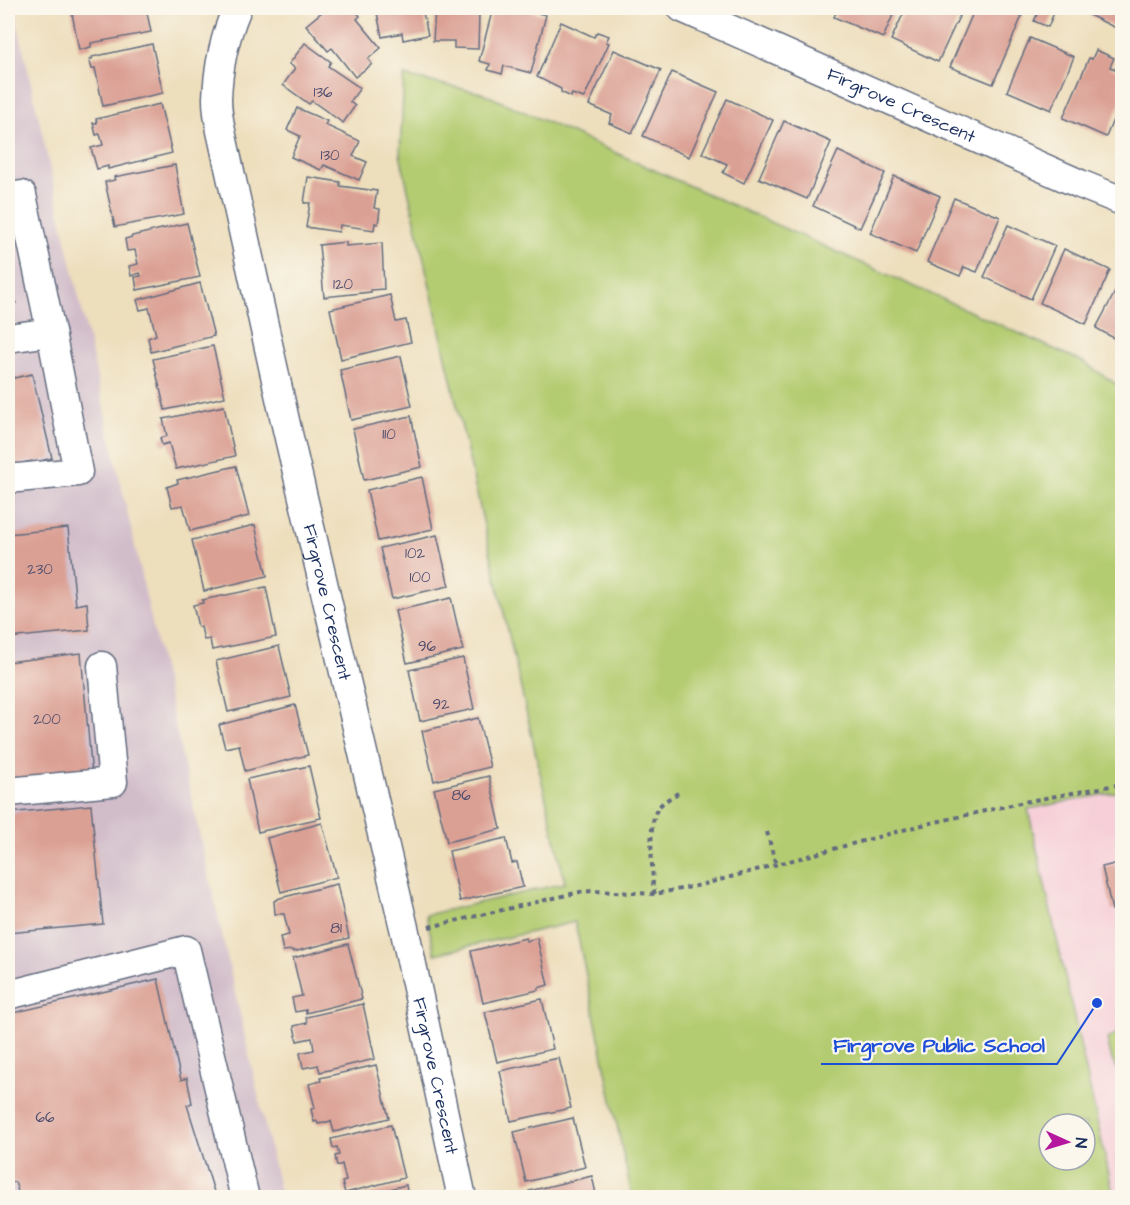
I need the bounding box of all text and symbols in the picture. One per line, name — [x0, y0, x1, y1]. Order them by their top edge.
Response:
street label: Firgrove Crescent — [823, 61, 980, 149]
house number: 136 — [314, 82, 333, 103]
house number: 130 — [320, 145, 340, 166]
house number: 120 — [333, 274, 354, 295]
house number: 110 — [382, 424, 396, 445]
street label: Firgrove Crescent — [297, 522, 358, 683]
house number: 102 — [405, 543, 425, 564]
house number: 230 — [27, 559, 53, 580]
house number: 100 — [410, 567, 431, 588]
house number: 96 — [418, 636, 437, 657]
house number: 92 — [432, 694, 450, 715]
house number: 200 — [33, 709, 61, 730]
house number: 86 — [451, 785, 471, 806]
house number: 81 — [330, 918, 342, 939]
street label: Firgrove Crescent — [407, 995, 465, 1157]
callout: Firgrove Public School — [821, 1026, 1057, 1064]
text: Firgrove Public School — [833, 1032, 1045, 1061]
house number: 66 — [36, 1107, 55, 1128]
north arrow — [1037, 1112, 1097, 1172]
text: N — [1070, 1137, 1092, 1149]

